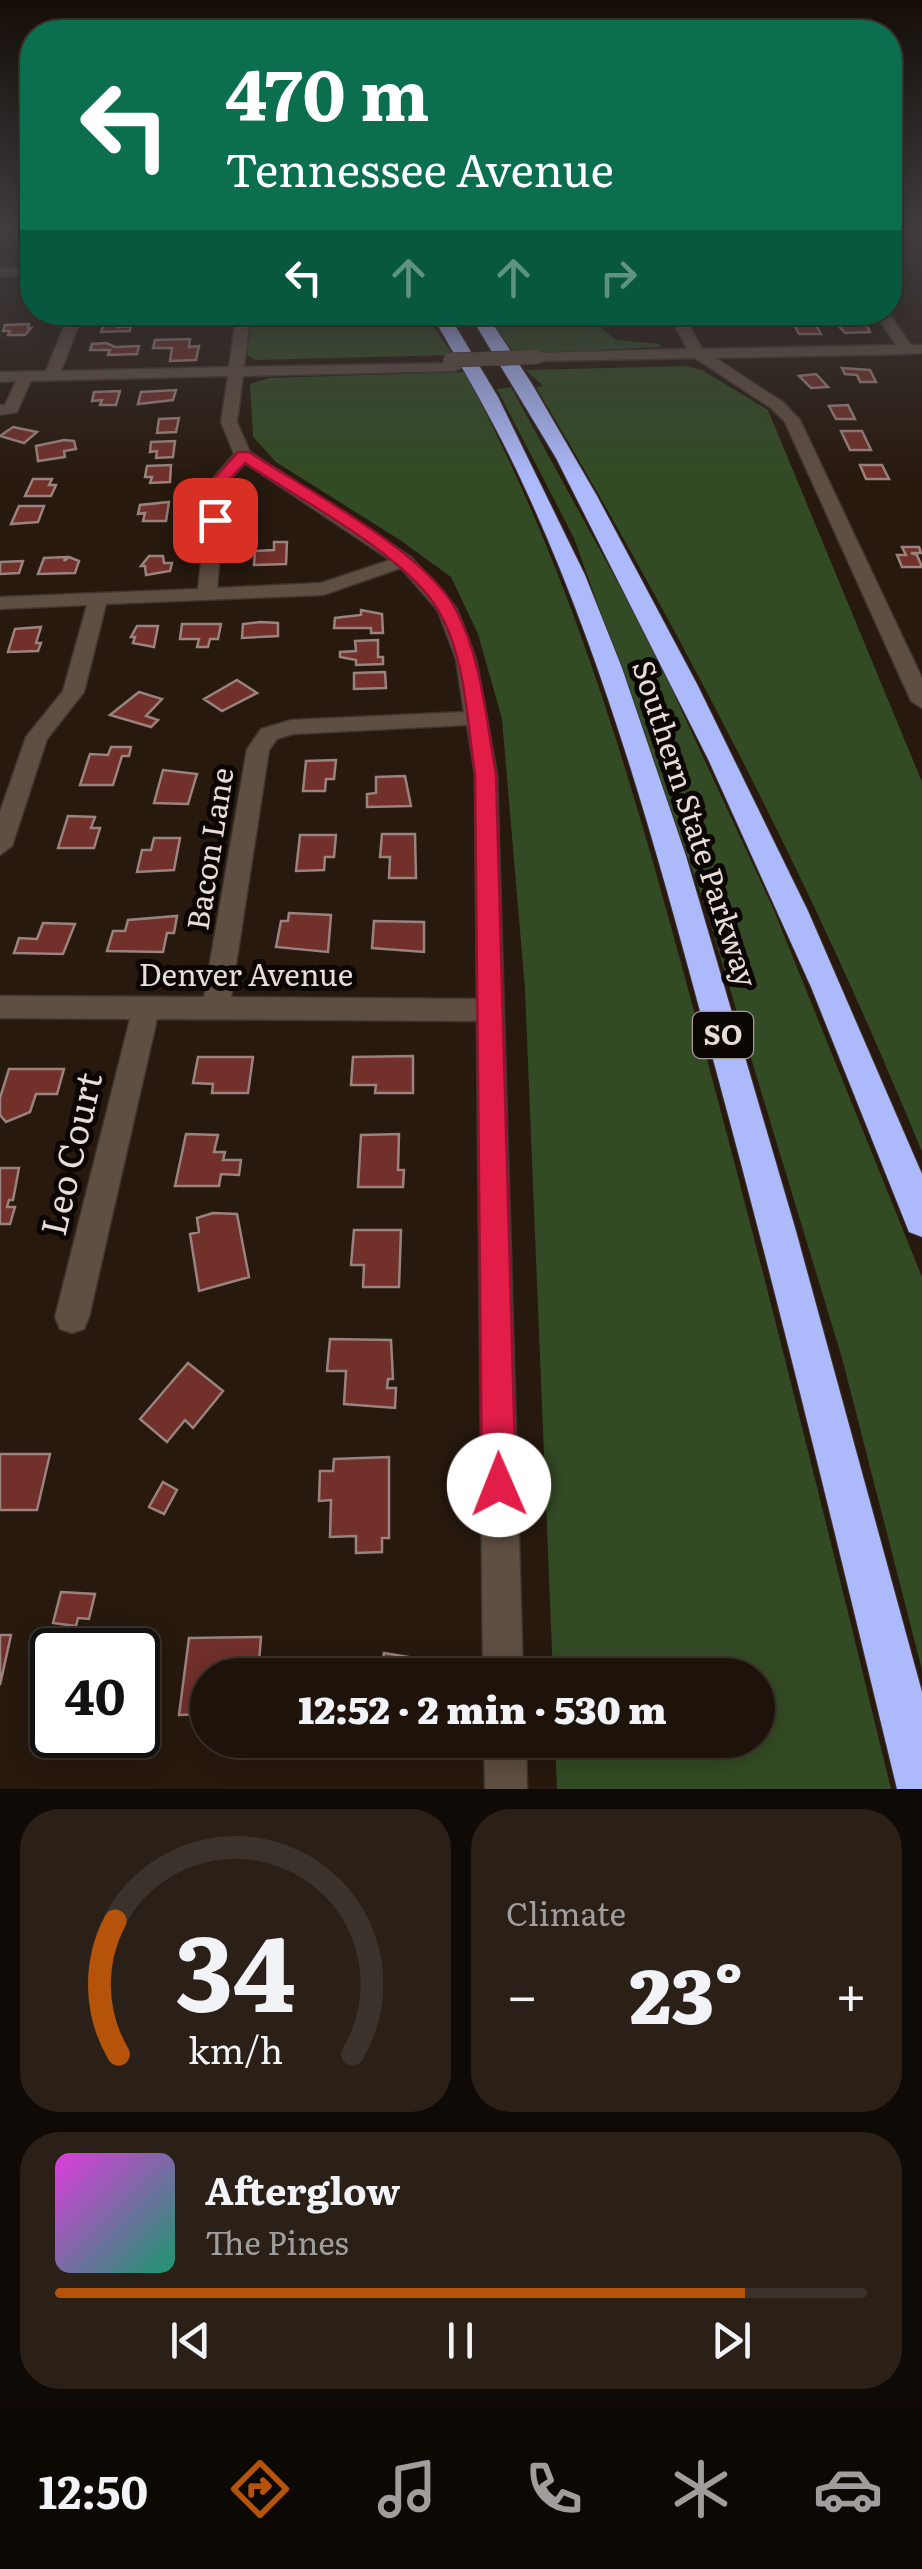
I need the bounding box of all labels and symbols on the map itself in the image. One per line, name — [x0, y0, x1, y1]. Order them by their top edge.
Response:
pin — [173, 478, 258, 563]
street label: Southern State Parkway — [623, 654, 771, 993]
street label: Bacon Lane — [173, 764, 243, 933]
street label: Denver Avenue — [139, 951, 353, 995]
road number: SO — [693, 1012, 753, 1058]
street label: Leo Court — [25, 1067, 113, 1240]
position arrow — [447, 1433, 551, 1537]
speed limit sign: 40 — [30, 1628, 160, 1758]

